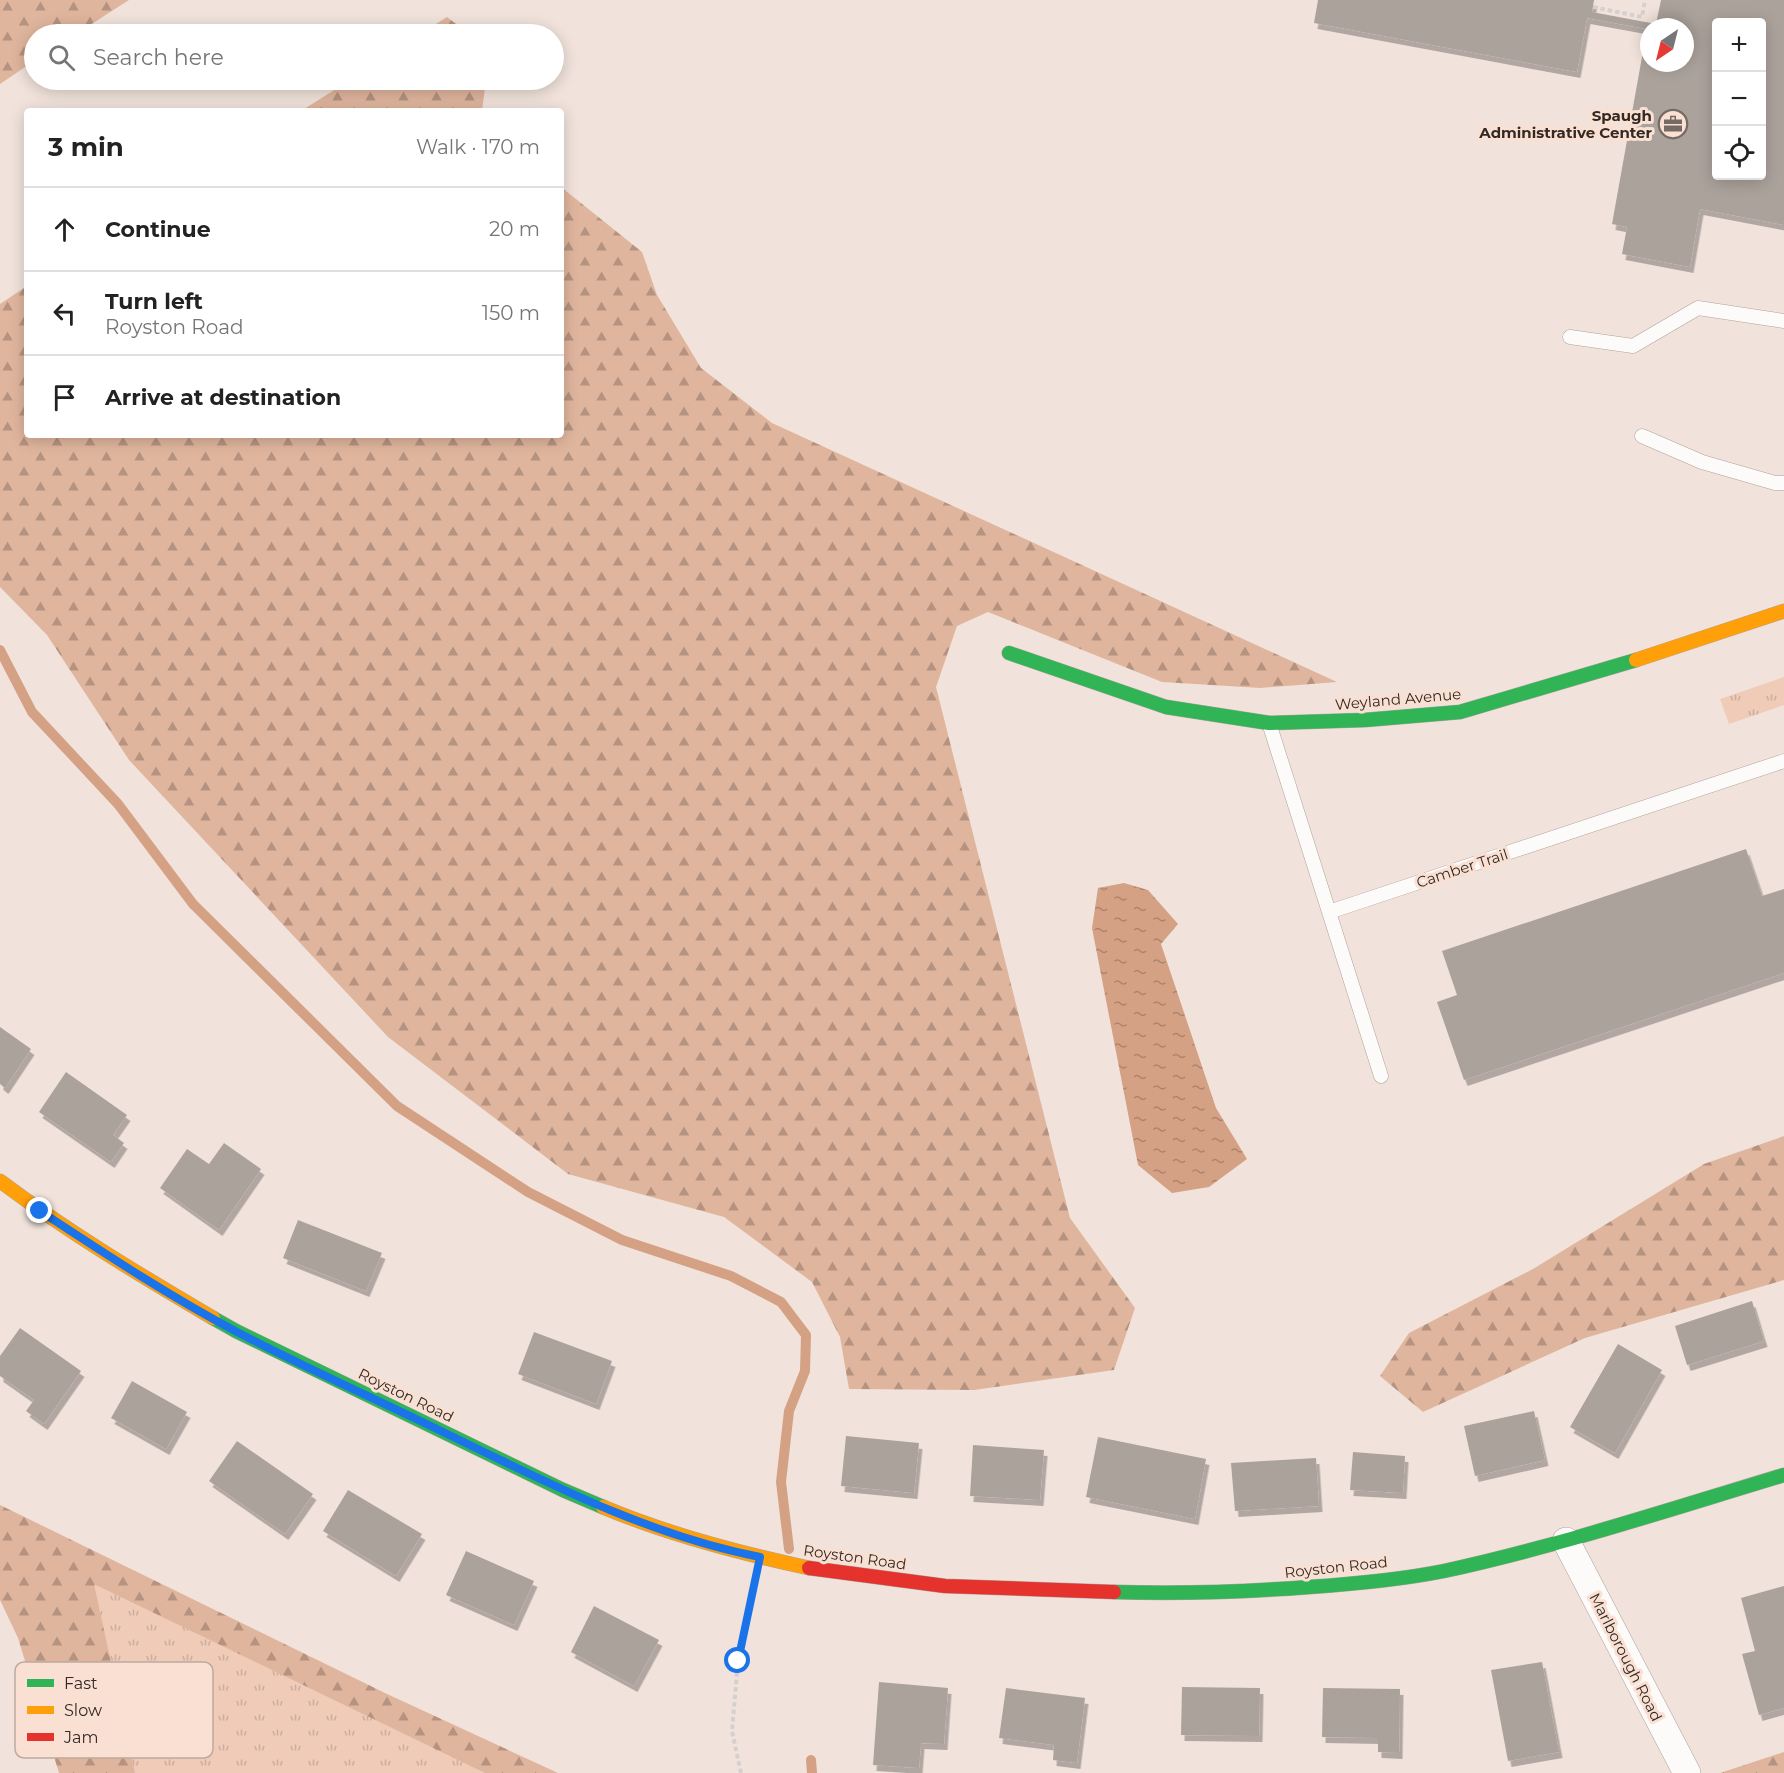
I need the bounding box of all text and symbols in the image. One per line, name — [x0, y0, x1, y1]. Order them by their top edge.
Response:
north arrow — [1640, 18, 1694, 72]
map controls — [1712, 18, 1766, 180]
button: + — [1712, 18, 1766, 72]
search box — [24, 24, 564, 90]
icon: search — [45, 41, 78, 74]
text: Search here — [93, 44, 224, 71]
button: − — [1712, 72, 1766, 126]
place label: Spaugh Administrative Center — [1478, 106, 1653, 142]
office icon: Spaugh Administrative Center — [1657, 108, 1689, 140]
button: locate — [1712, 126, 1766, 180]
text: 3 min — [48, 131, 124, 163]
text: Walk · 170 m — [416, 135, 540, 159]
icon: ahead — [48, 213, 81, 246]
text: Continue — [105, 216, 211, 243]
text: 20 m — [489, 217, 540, 241]
text: Turn left — [105, 288, 203, 315]
icon: left — [48, 297, 81, 330]
text: 150 m — [482, 301, 540, 325]
text: Royston Road — [105, 315, 244, 339]
icon: arrive — [48, 381, 81, 414]
text: Arrive at destination — [105, 384, 341, 411]
street label: Weyland Avenue — [1334, 684, 1462, 714]
street label: Camber Trail — [1414, 844, 1510, 892]
route end — [26, 1197, 52, 1223]
street label: Royston Road — [355, 1364, 457, 1426]
street label: Royston Road — [802, 1540, 908, 1574]
street label: Royston Road — [1283, 1552, 1389, 1582]
street label: Marlborough Road — [1585, 1590, 1667, 1724]
route start — [724, 1647, 750, 1673]
legend — [15, 1662, 213, 1758]
text: Fast — [64, 1674, 98, 1693]
text: Slow — [64, 1701, 102, 1720]
text: Jam — [63, 1728, 98, 1747]

